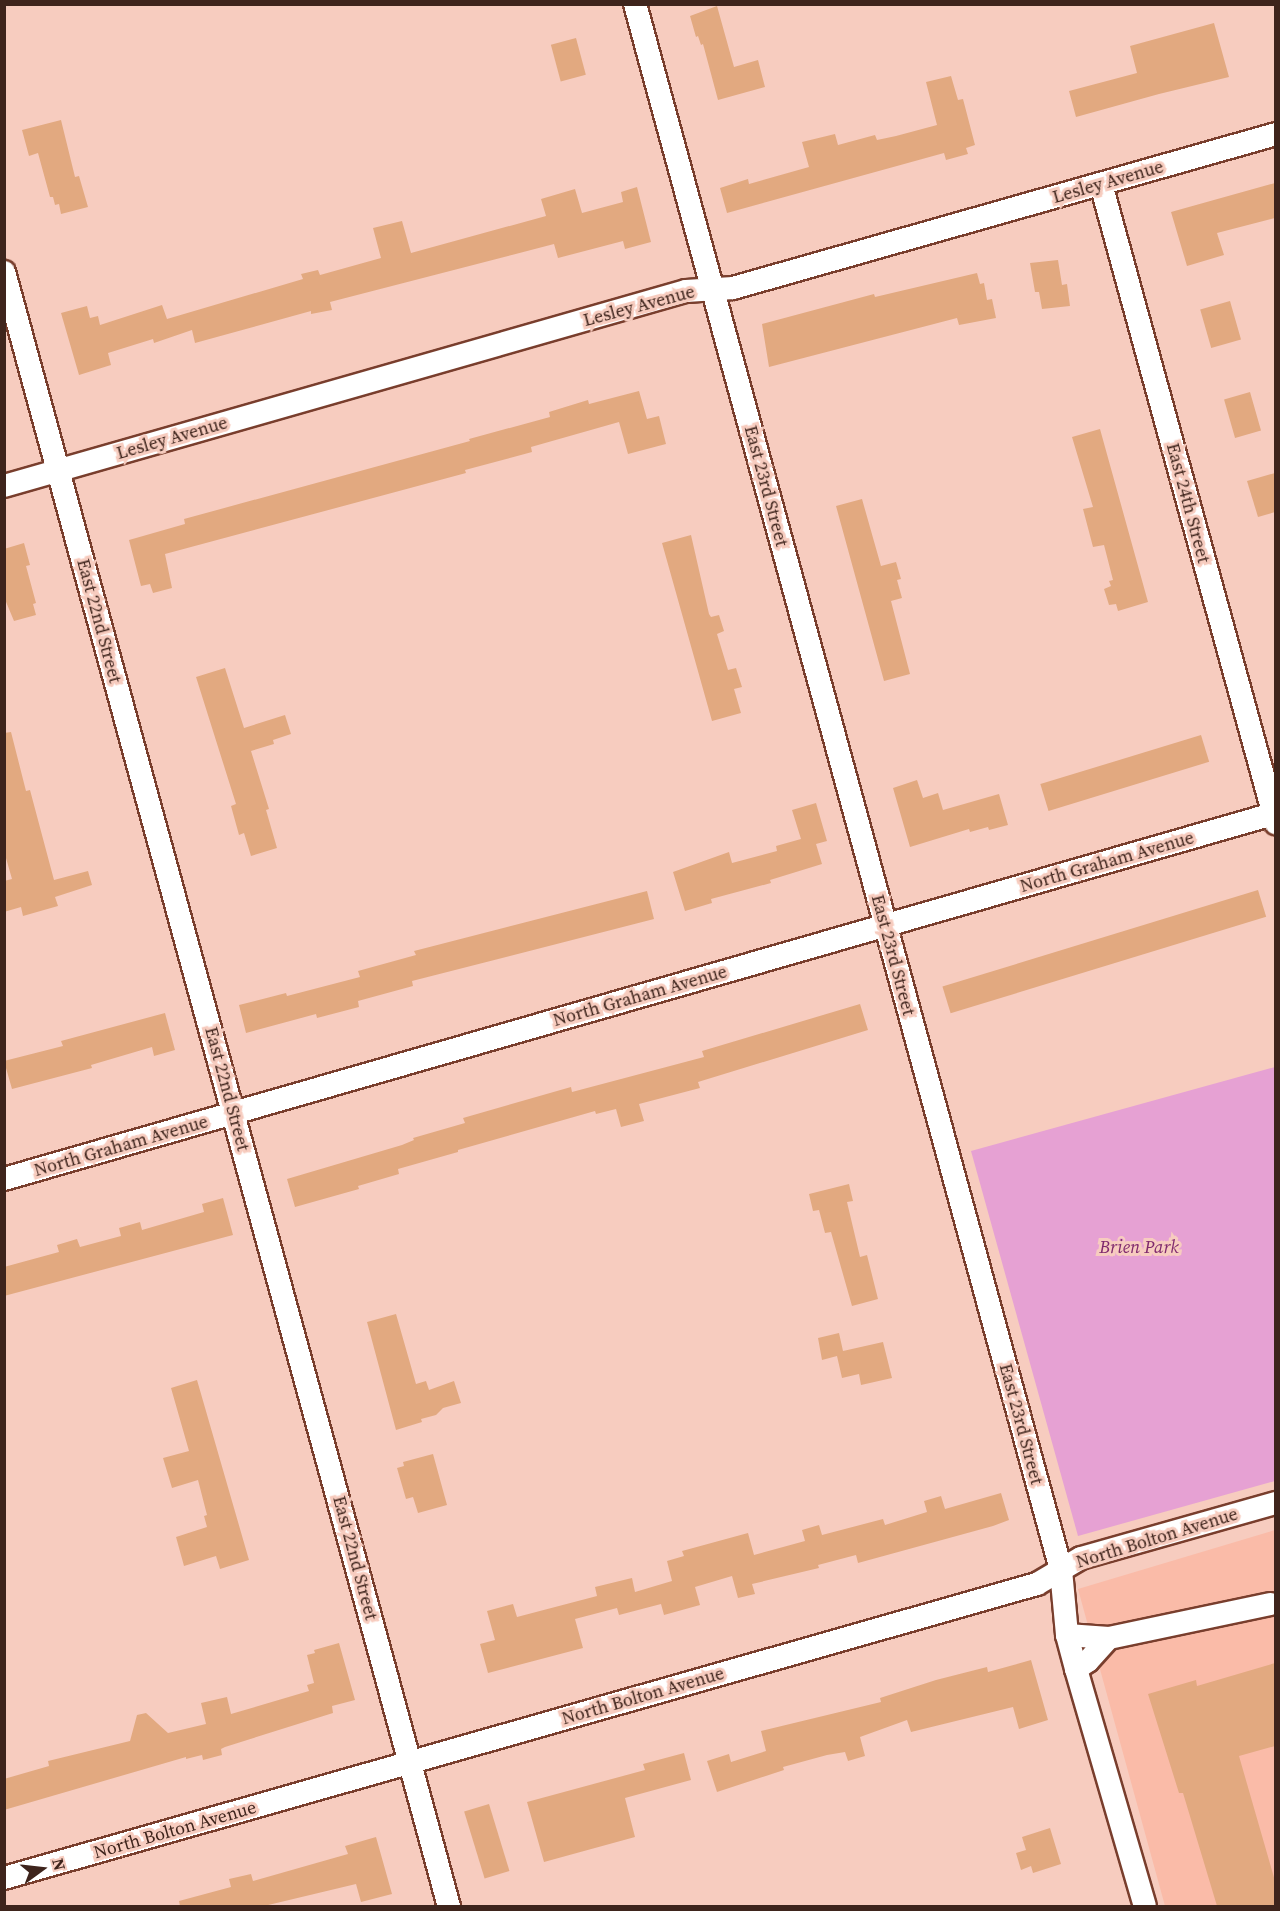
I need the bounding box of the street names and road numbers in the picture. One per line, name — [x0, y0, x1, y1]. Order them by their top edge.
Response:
street label: Lesley Avenue — [1050, 156, 1166, 208]
street label: Lesley Avenue — [581, 281, 697, 331]
street label: Lesley Avenue — [114, 412, 230, 464]
street label: East 23rd Street — [739, 423, 793, 549]
street label: East 24th Street — [1162, 441, 1214, 565]
street label: East 22nd Street — [72, 557, 126, 685]
street label: North Graham Avenue — [1018, 827, 1196, 897]
street label: East 23rd Street — [866, 892, 920, 1018]
street label: North Graham Avenue — [551, 961, 729, 1031]
street label: East 22nd Street — [200, 1025, 254, 1153]
street label: North Graham Avenue — [32, 1111, 210, 1181]
street label: East 23rd Street — [994, 1361, 1048, 1487]
street label: East 22nd Street — [328, 1494, 382, 1622]
street label: North Bolton Avenue — [1073, 1503, 1241, 1573]
street label: North Bolton Avenue — [559, 1662, 727, 1730]
street label: North Bolton Avenue — [91, 1796, 259, 1864]

